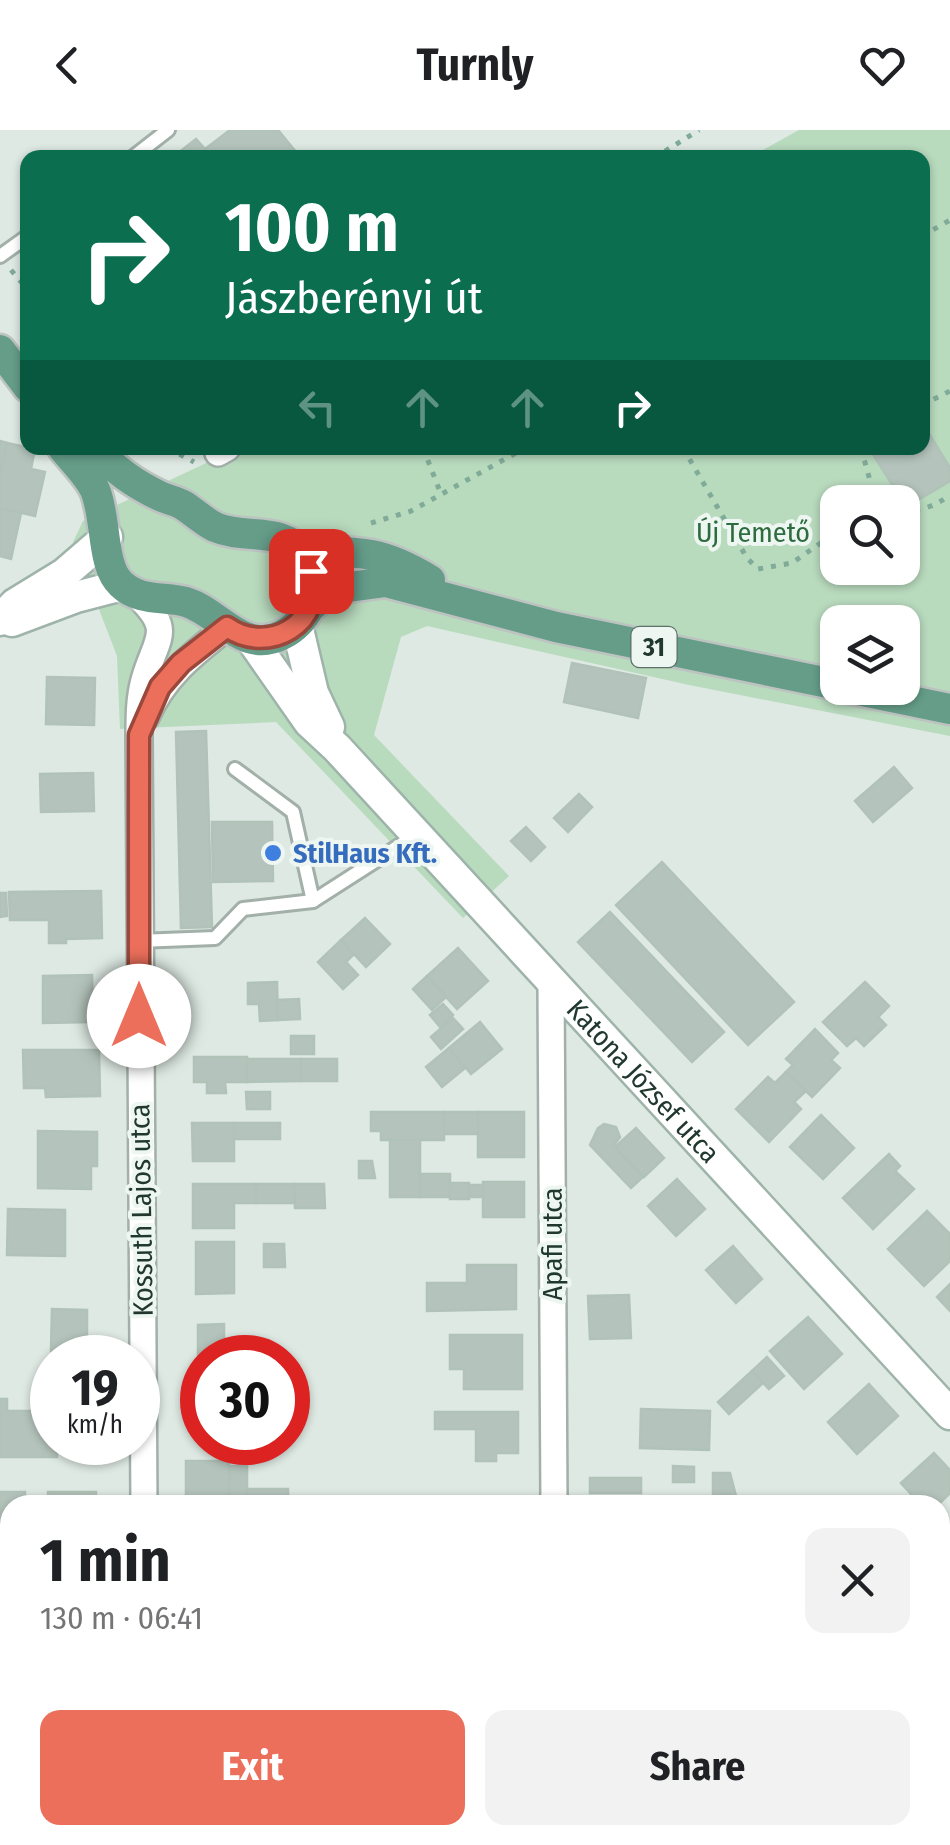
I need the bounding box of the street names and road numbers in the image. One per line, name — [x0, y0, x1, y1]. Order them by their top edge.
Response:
road number: 31 — [632, 627, 676, 667]
street label: Katona József utca — [560, 993, 726, 1170]
street label: Kossuth Lajos utca — [123, 1103, 160, 1317]
street label: Apafi utca — [536, 1187, 569, 1301]

